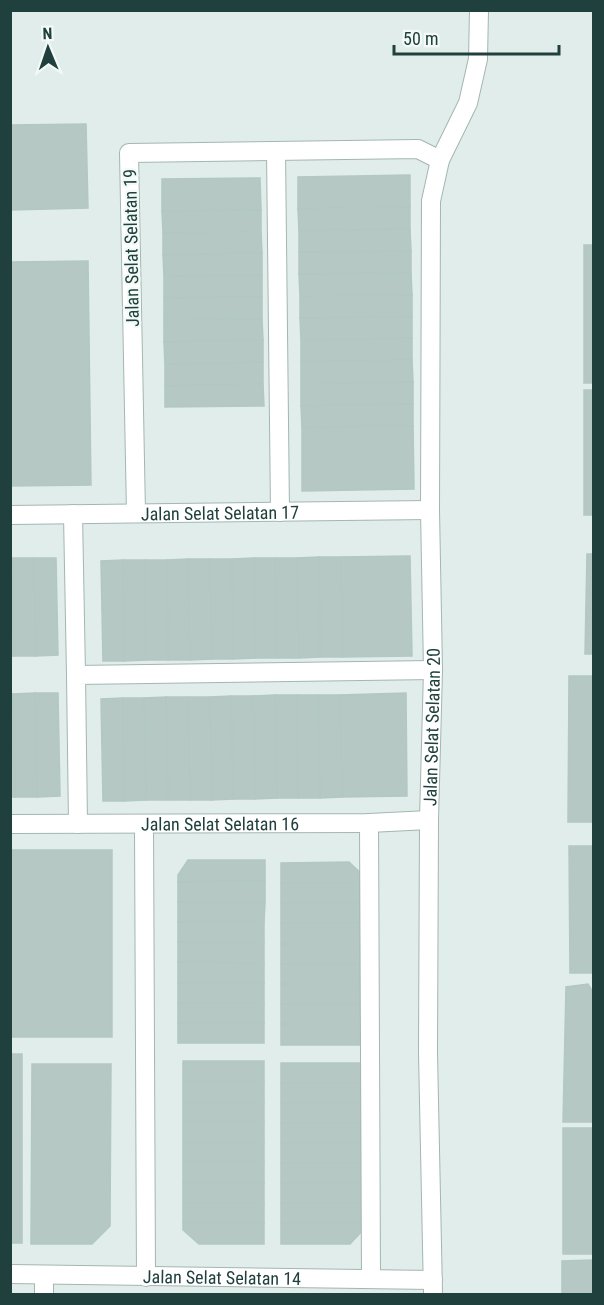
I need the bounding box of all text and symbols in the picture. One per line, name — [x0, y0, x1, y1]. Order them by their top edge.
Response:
north arrow — [18, 18, 78, 78]
scale bar — [394, 18, 559, 56]
text: N — [42, 24, 53, 43]
text: 50 m — [403, 28, 438, 49]
street label: Jalan Selat Selatan 19 — [119, 169, 143, 327]
street label: Jalan Selat Selatan 17 — [141, 501, 299, 524]
street label: Jalan Selat Selatan 20 — [419, 648, 443, 806]
street label: Jalan Selat Selatan 16 — [141, 813, 299, 834]
street label: Jalan Selat Selatan 14 — [143, 1265, 301, 1289]

